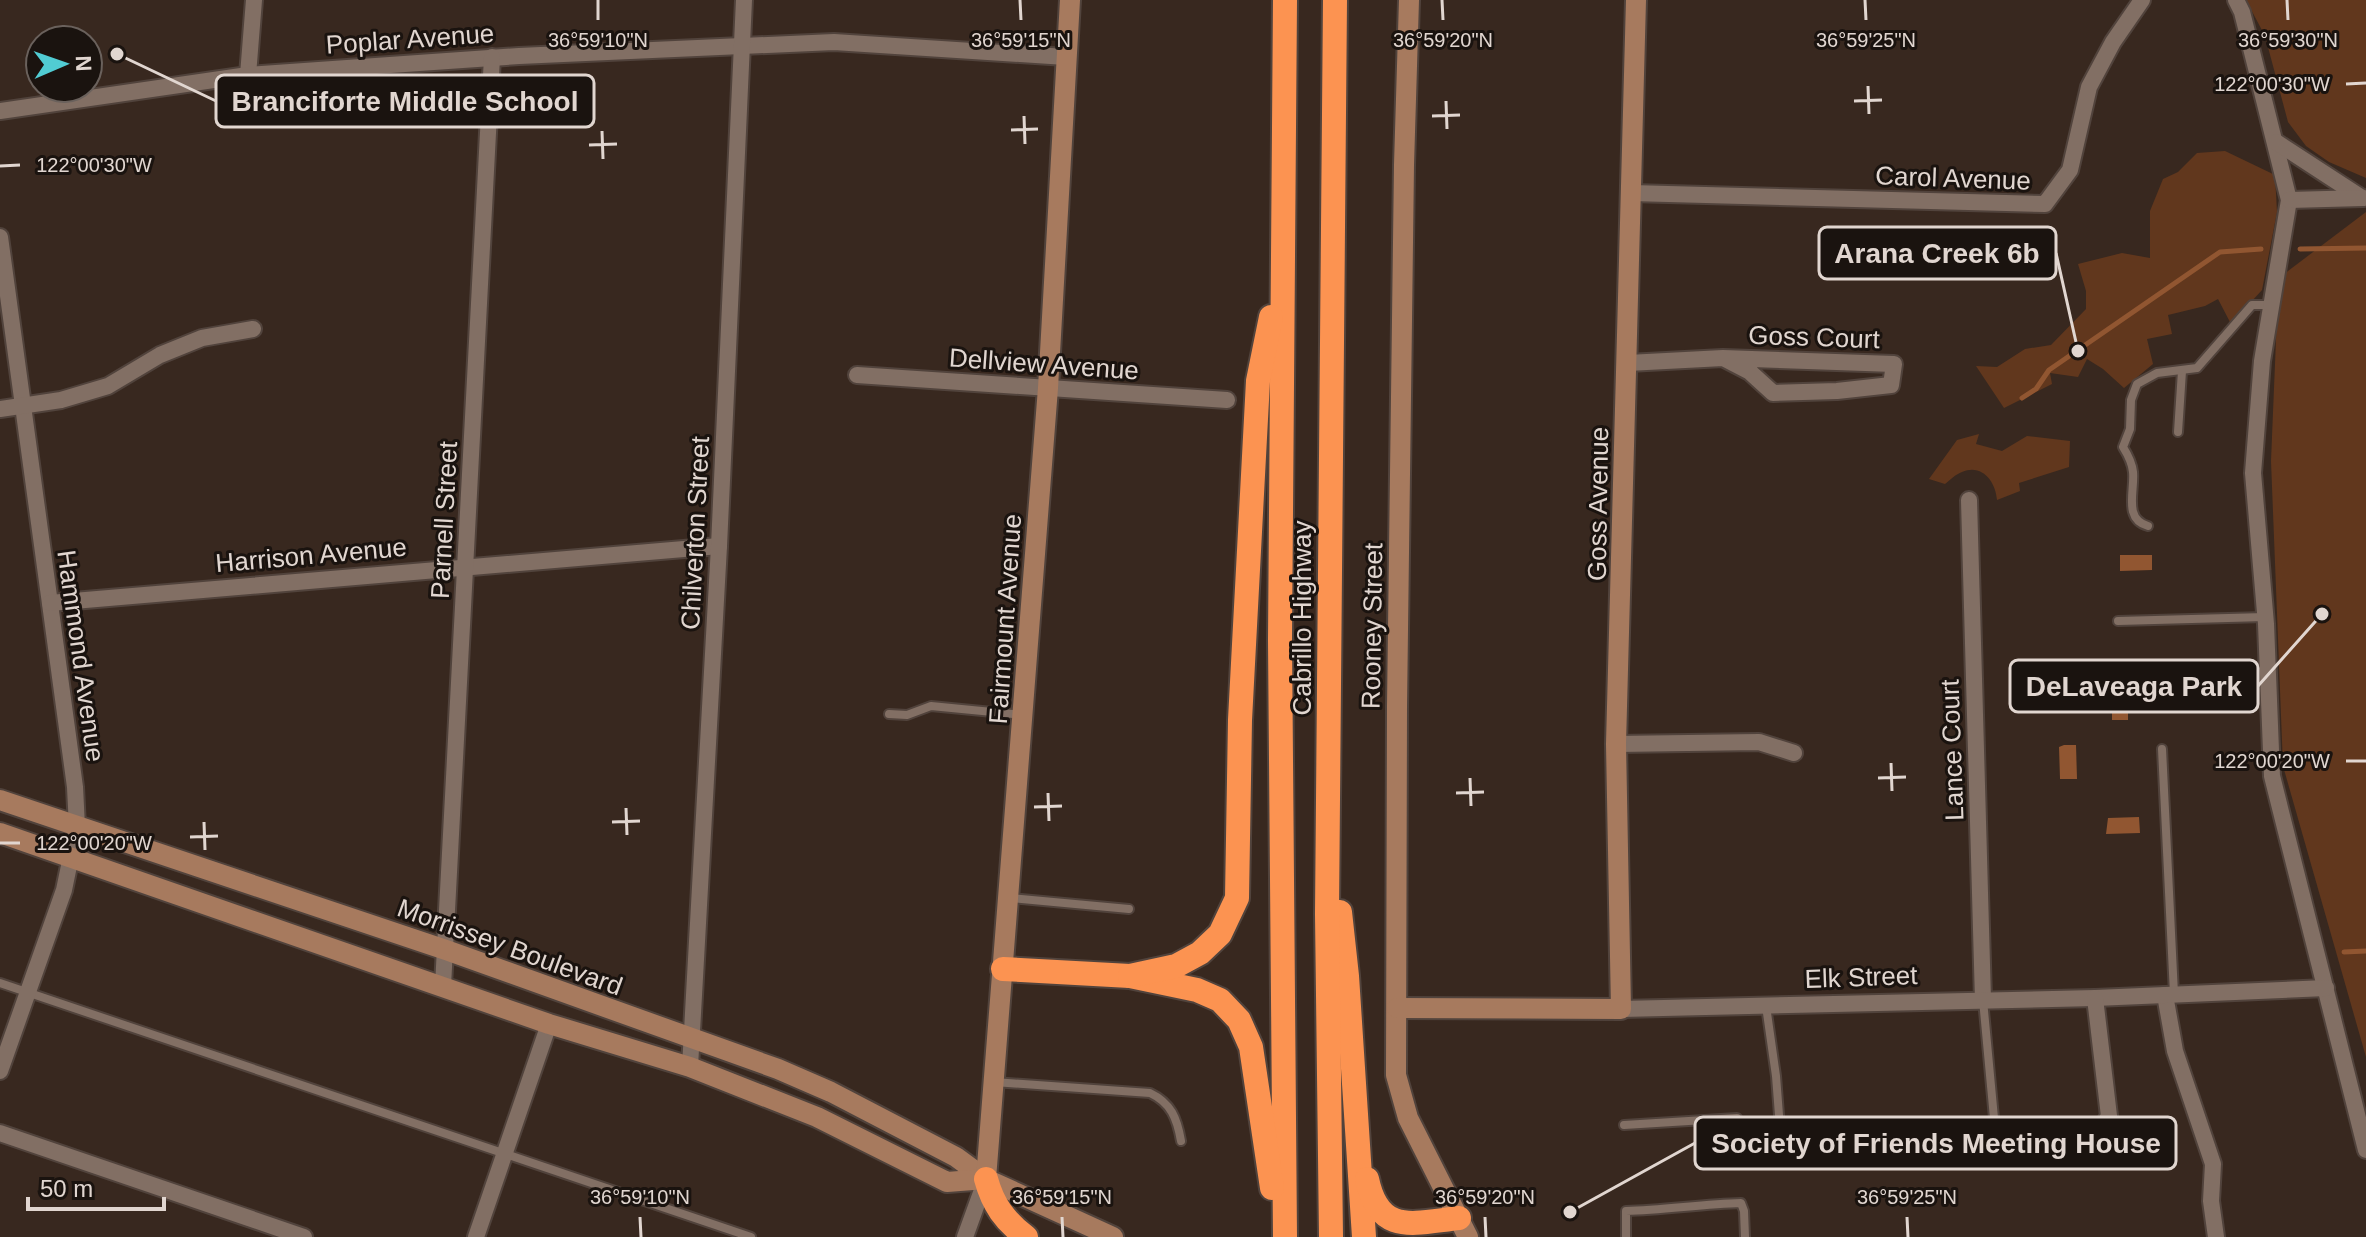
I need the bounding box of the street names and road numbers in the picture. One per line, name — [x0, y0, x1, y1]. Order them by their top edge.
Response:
street label: Poplar Avenue — [325, 18, 495, 60]
street label: Carol Avenue — [1875, 160, 2031, 196]
street label: Goss Court — [1748, 320, 1881, 354]
street label: Dellview Avenue — [948, 342, 1140, 386]
street label: Goss Avenue — [1582, 427, 1614, 581]
street label: Chilverton Street — [675, 435, 715, 630]
street label: Parnell Street — [425, 440, 463, 599]
street label: Fairmount Avenue — [983, 513, 1027, 725]
street label: Cabrillo Highway — [1287, 520, 1317, 716]
street label: Harrison Avenue — [214, 532, 408, 578]
street label: Rooney Street — [1356, 542, 1388, 709]
street label: Hammond Avenue — [51, 548, 111, 764]
street label: Lance Court — [1935, 678, 1969, 821]
street label: Morrissey Boulevard — [394, 892, 626, 1002]
street label: Elk Street — [1804, 960, 1919, 994]

